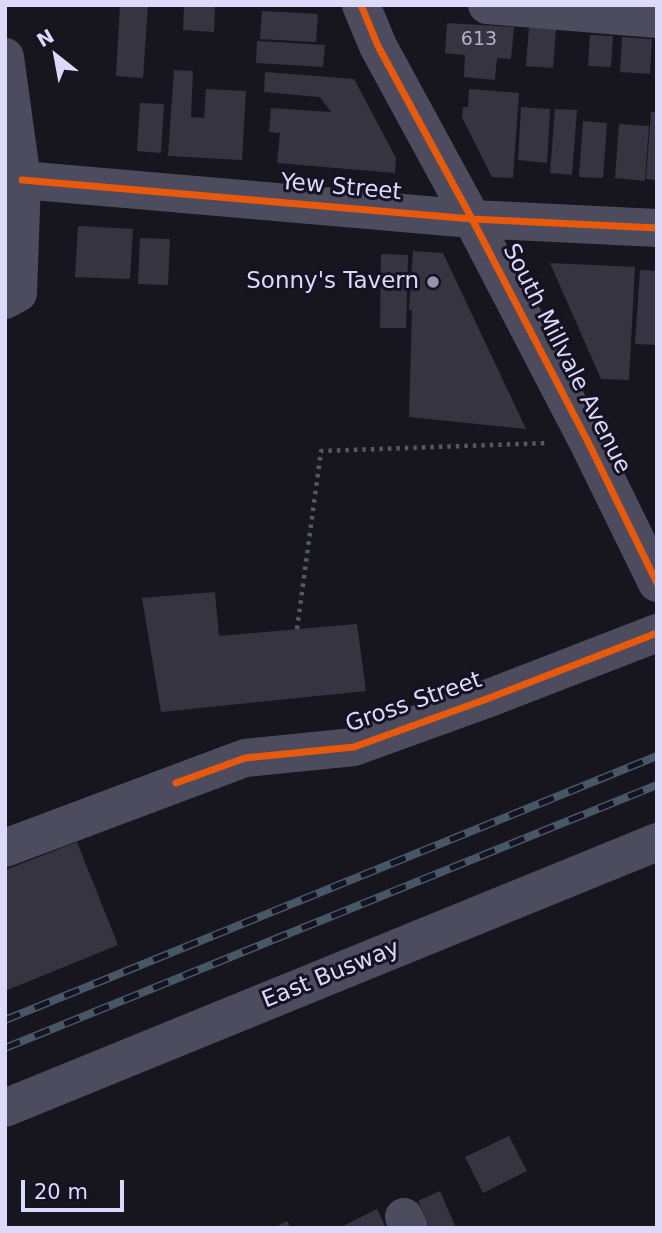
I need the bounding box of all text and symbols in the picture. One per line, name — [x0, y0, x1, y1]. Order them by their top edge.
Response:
north arrow — [21, 21, 91, 91]
text: N — [33, 24, 58, 52]
house number: 613 — [461, 29, 497, 51]
street label: Yew Street — [279, 169, 403, 207]
street label: South Millvale Avenue — [496, 239, 636, 479]
place label: Sonny's Tavern — [246, 268, 419, 296]
marker: Sonny's Tavern — [425, 274, 441, 290]
street label: Gross Street — [342, 667, 486, 739]
street label: East Busway — [258, 935, 404, 1015]
scale bar — [24, 1166, 128, 1210]
text: 20 m — [34, 1180, 88, 1204]

